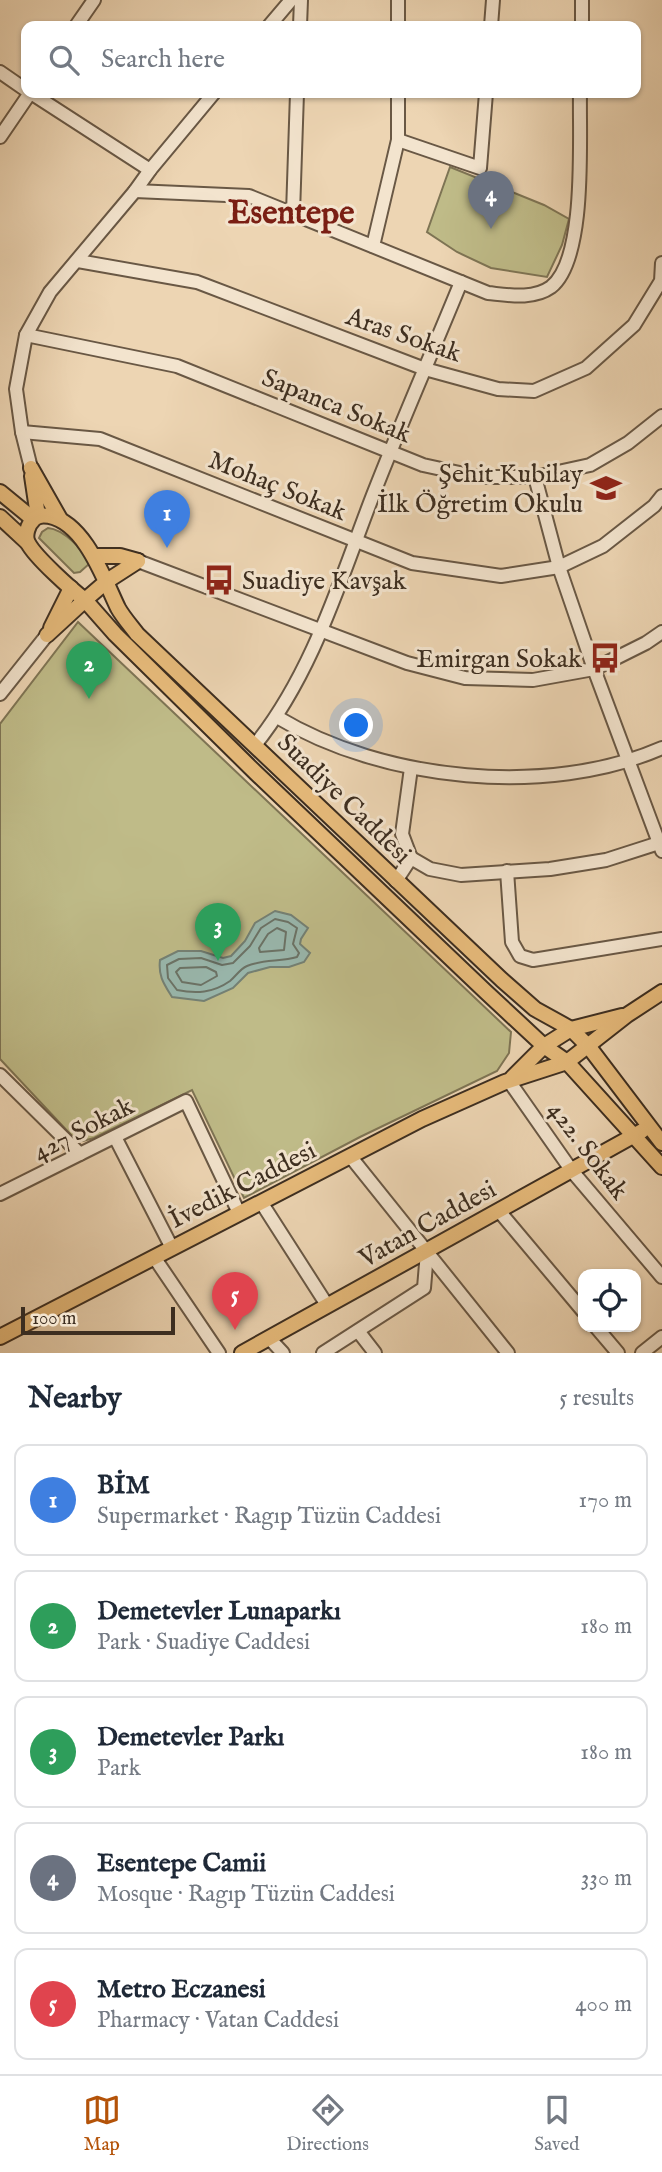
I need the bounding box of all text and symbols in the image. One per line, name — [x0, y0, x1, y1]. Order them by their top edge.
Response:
search box — [21, 21, 641, 98]
icon: search — [45, 41, 83, 79]
text: Search here — [101, 43, 225, 76]
pin: 4 — [468, 171, 514, 229]
district label: Esentepe — [228, 193, 354, 235]
street label: Aras Sokak — [341, 300, 466, 371]
street label: Sapanca Sokak — [257, 361, 417, 452]
street label: Mohaç Sokak — [203, 444, 352, 529]
place label: Şehit Kubilay İlk Öğretim Okulu — [377, 458, 583, 521]
school or university icon: Şehit Kubilay İlk Öğretim Okulu — [589, 471, 623, 505]
pin: 1 — [144, 490, 190, 548]
bus stop icon: Suadiye Kavşak — [202, 563, 236, 597]
place label: Suadiye Kavşak — [242, 565, 408, 598]
pin: 2 — [66, 641, 112, 699]
bus stop icon: Emirgan Sokak — [588, 641, 622, 675]
place label: Emirgan Sokak — [416, 643, 583, 676]
your location — [339, 708, 373, 742]
street label: Suadiye Caddesi — [270, 727, 418, 872]
pin: 3 — [195, 903, 241, 961]
street label: 427 Sokak — [28, 1089, 141, 1169]
street label: 422. Sokak — [540, 1095, 636, 1207]
street label: İvedik Caddesi — [164, 1134, 322, 1236]
street label: Vatan Caddesi — [352, 1173, 502, 1276]
map controls — [578, 1269, 641, 1332]
button: locate — [578, 1269, 641, 1332]
pin: 5 — [212, 1272, 258, 1330]
scale bar — [21, 1304, 175, 1336]
text: 100 m — [32, 1307, 76, 1331]
text: Nearby — [28, 1380, 121, 1418]
text: 5 results — [559, 1384, 634, 1413]
text: BİM — [97, 1469, 150, 1502]
text: 1 — [49, 1486, 57, 1515]
text: 170 m — [579, 1486, 632, 1515]
text: Supermarket · Ragıp Tüzün Caddesi — [97, 1502, 441, 1531]
text: Demetevler Lunaparkı — [97, 1595, 341, 1628]
text: 2 — [48, 1612, 58, 1641]
text: 180 m — [580, 1612, 632, 1641]
text: Park · Suadiye Caddesi — [97, 1628, 310, 1657]
text: Demetevler Parkı — [97, 1721, 285, 1754]
text: 3 — [49, 1738, 57, 1767]
text: 180 m — [580, 1738, 632, 1767]
text: Park — [97, 1754, 141, 1783]
text: Esentepe Camii — [97, 1847, 266, 1880]
text: 4 — [47, 1864, 59, 1893]
text: 330 m — [581, 1864, 632, 1893]
text: Mosque · Ragıp Tüzün Caddesi — [97, 1880, 395, 1909]
text: Metro Eczanesi — [97, 1973, 266, 2006]
text: 5 — [49, 1990, 57, 2019]
text: 400 m — [575, 1990, 632, 2019]
text: Pharmacy · Vatan Caddesi — [97, 2006, 339, 2035]
tab: Map — [83, 2091, 121, 2157]
tab: Directions — [286, 2091, 369, 2157]
tab: Saved — [534, 2091, 579, 2157]

